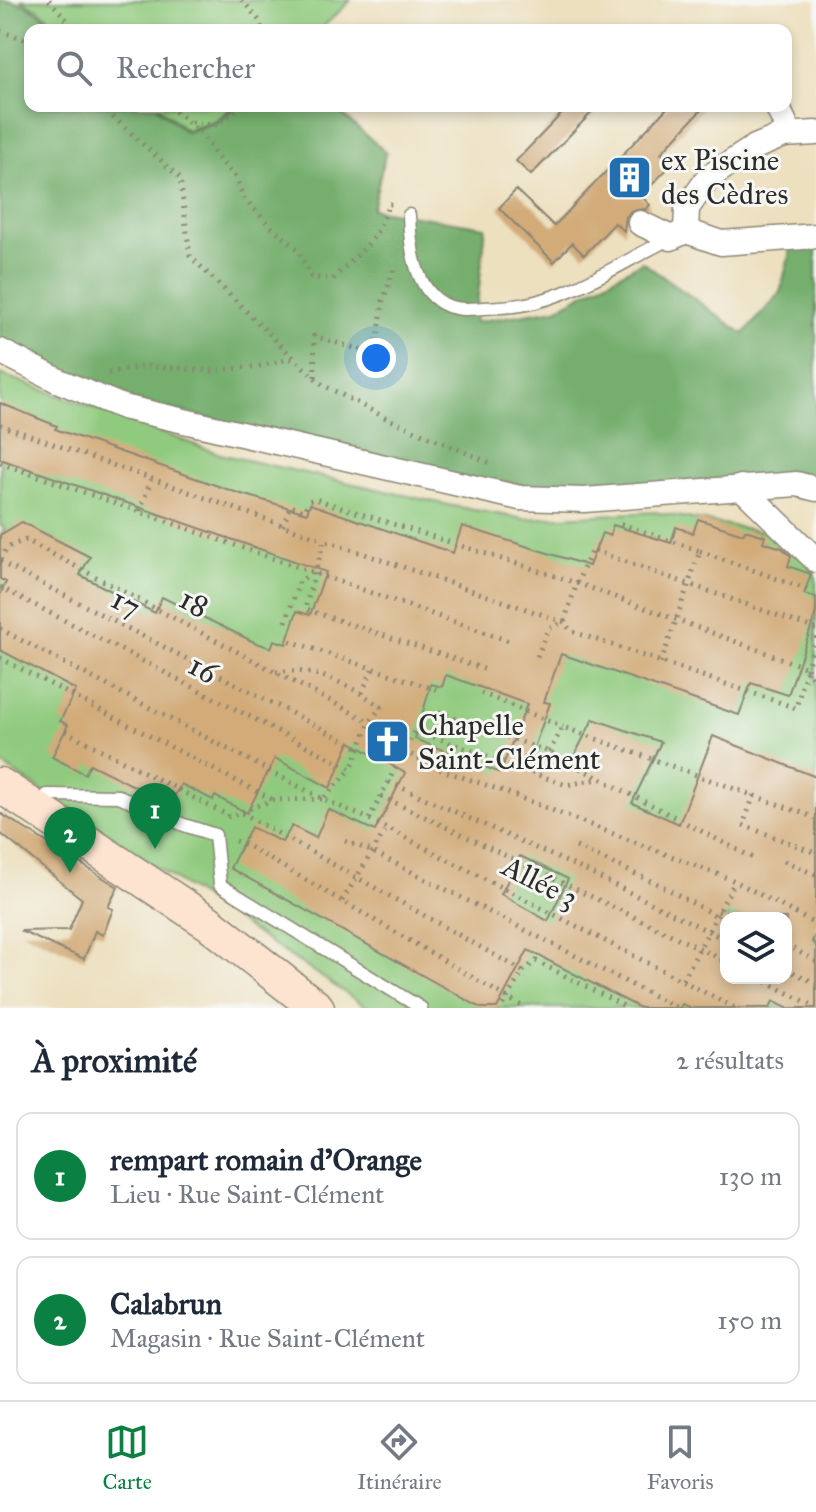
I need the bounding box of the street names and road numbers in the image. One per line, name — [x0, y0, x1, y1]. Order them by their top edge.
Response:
street label: 17 — [105, 581, 147, 625]
street label: 18 — [173, 581, 215, 625]
street label: 16 — [183, 647, 225, 692]
street label: Allée 3 — [495, 847, 584, 916]

